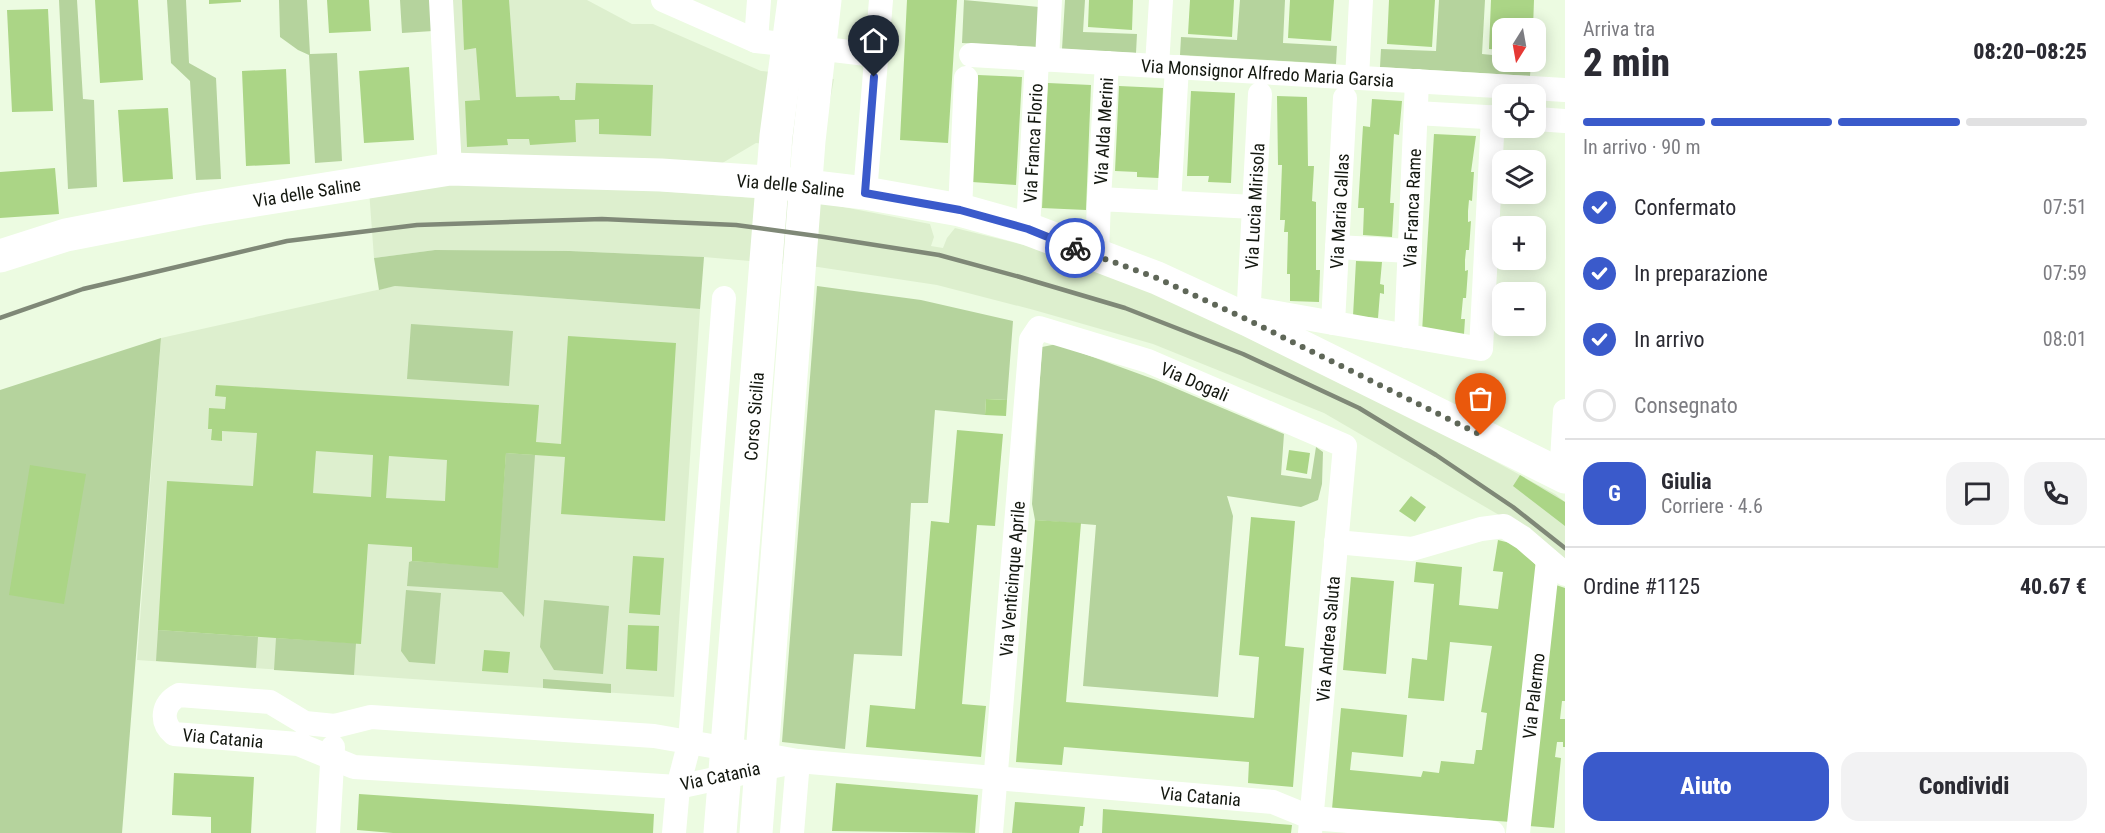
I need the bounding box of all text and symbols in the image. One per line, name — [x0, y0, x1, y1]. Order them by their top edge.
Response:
pin — [848, 15, 899, 77]
text: Arriva tra — [1583, 17, 1655, 41]
north arrow — [1492, 18, 1546, 72]
map controls — [1492, 18, 1546, 336]
icon: home — [857, 24, 890, 57]
text: 08:20–08:25 — [1973, 39, 2087, 64]
text: 2 min — [1583, 40, 1670, 86]
street label: Via Monsignor Alfredo Maria Garsia — [1140, 55, 1395, 90]
street label: Via Alda Merini — [1089, 77, 1117, 186]
street label: Via Franca Florio — [1019, 83, 1046, 203]
button: locate — [1492, 84, 1546, 138]
text: In arrivo · 90 m — [1583, 135, 1701, 159]
street label: Via Lucia Mirisola — [1240, 142, 1268, 270]
street label: Via Franca Rame — [1398, 148, 1425, 268]
button: layers — [1492, 150, 1546, 204]
street label: Via Maria Callas — [1325, 153, 1353, 269]
street label: Via delle Saline — [736, 170, 846, 201]
street label: Via delle Saline — [252, 173, 362, 211]
icon: check — [1583, 191, 1616, 224]
text: Confermato — [1634, 195, 1736, 220]
text: 07:51 — [2043, 195, 2087, 219]
button: + — [1492, 216, 1546, 270]
courier — [1045, 218, 1105, 278]
icon: bike — [1059, 232, 1092, 265]
icon: check — [1583, 257, 1616, 290]
text: In preparazione — [1634, 261, 1768, 286]
text: 07:59 — [2043, 261, 2087, 285]
button: − — [1492, 282, 1546, 336]
icon: check — [1583, 323, 1616, 356]
text: In arrivo — [1634, 327, 1705, 352]
text: 08:01 — [2043, 327, 2087, 351]
street label: Via Dogali — [1158, 357, 1232, 405]
street label: Corso Sicilia — [739, 371, 768, 462]
pin — [1455, 373, 1506, 435]
icon: bag — [1464, 382, 1497, 415]
text: Consegnato — [1634, 393, 1738, 418]
button: chat — [1946, 462, 2009, 525]
button: phone — [2024, 462, 2087, 525]
text: Giulia — [1661, 469, 1712, 494]
text: G — [1608, 481, 1621, 506]
text: Corriere · 4.6 — [1661, 494, 1763, 518]
street label: Via Venticinque Aprile — [995, 500, 1028, 658]
text: Ordine #1125 — [1583, 574, 1700, 599]
text: 40.67 € — [2020, 574, 2087, 599]
street label: Via Andrea Saluta — [1312, 575, 1344, 703]
street label: Via Palermo — [1518, 652, 1548, 740]
street label: Via Catania — [182, 724, 264, 752]
button: Aiuto — [1583, 752, 1829, 821]
button: Condividi — [1841, 752, 2087, 821]
street label: Via Catania — [678, 757, 762, 795]
street label: Via Catania — [1159, 782, 1242, 810]

